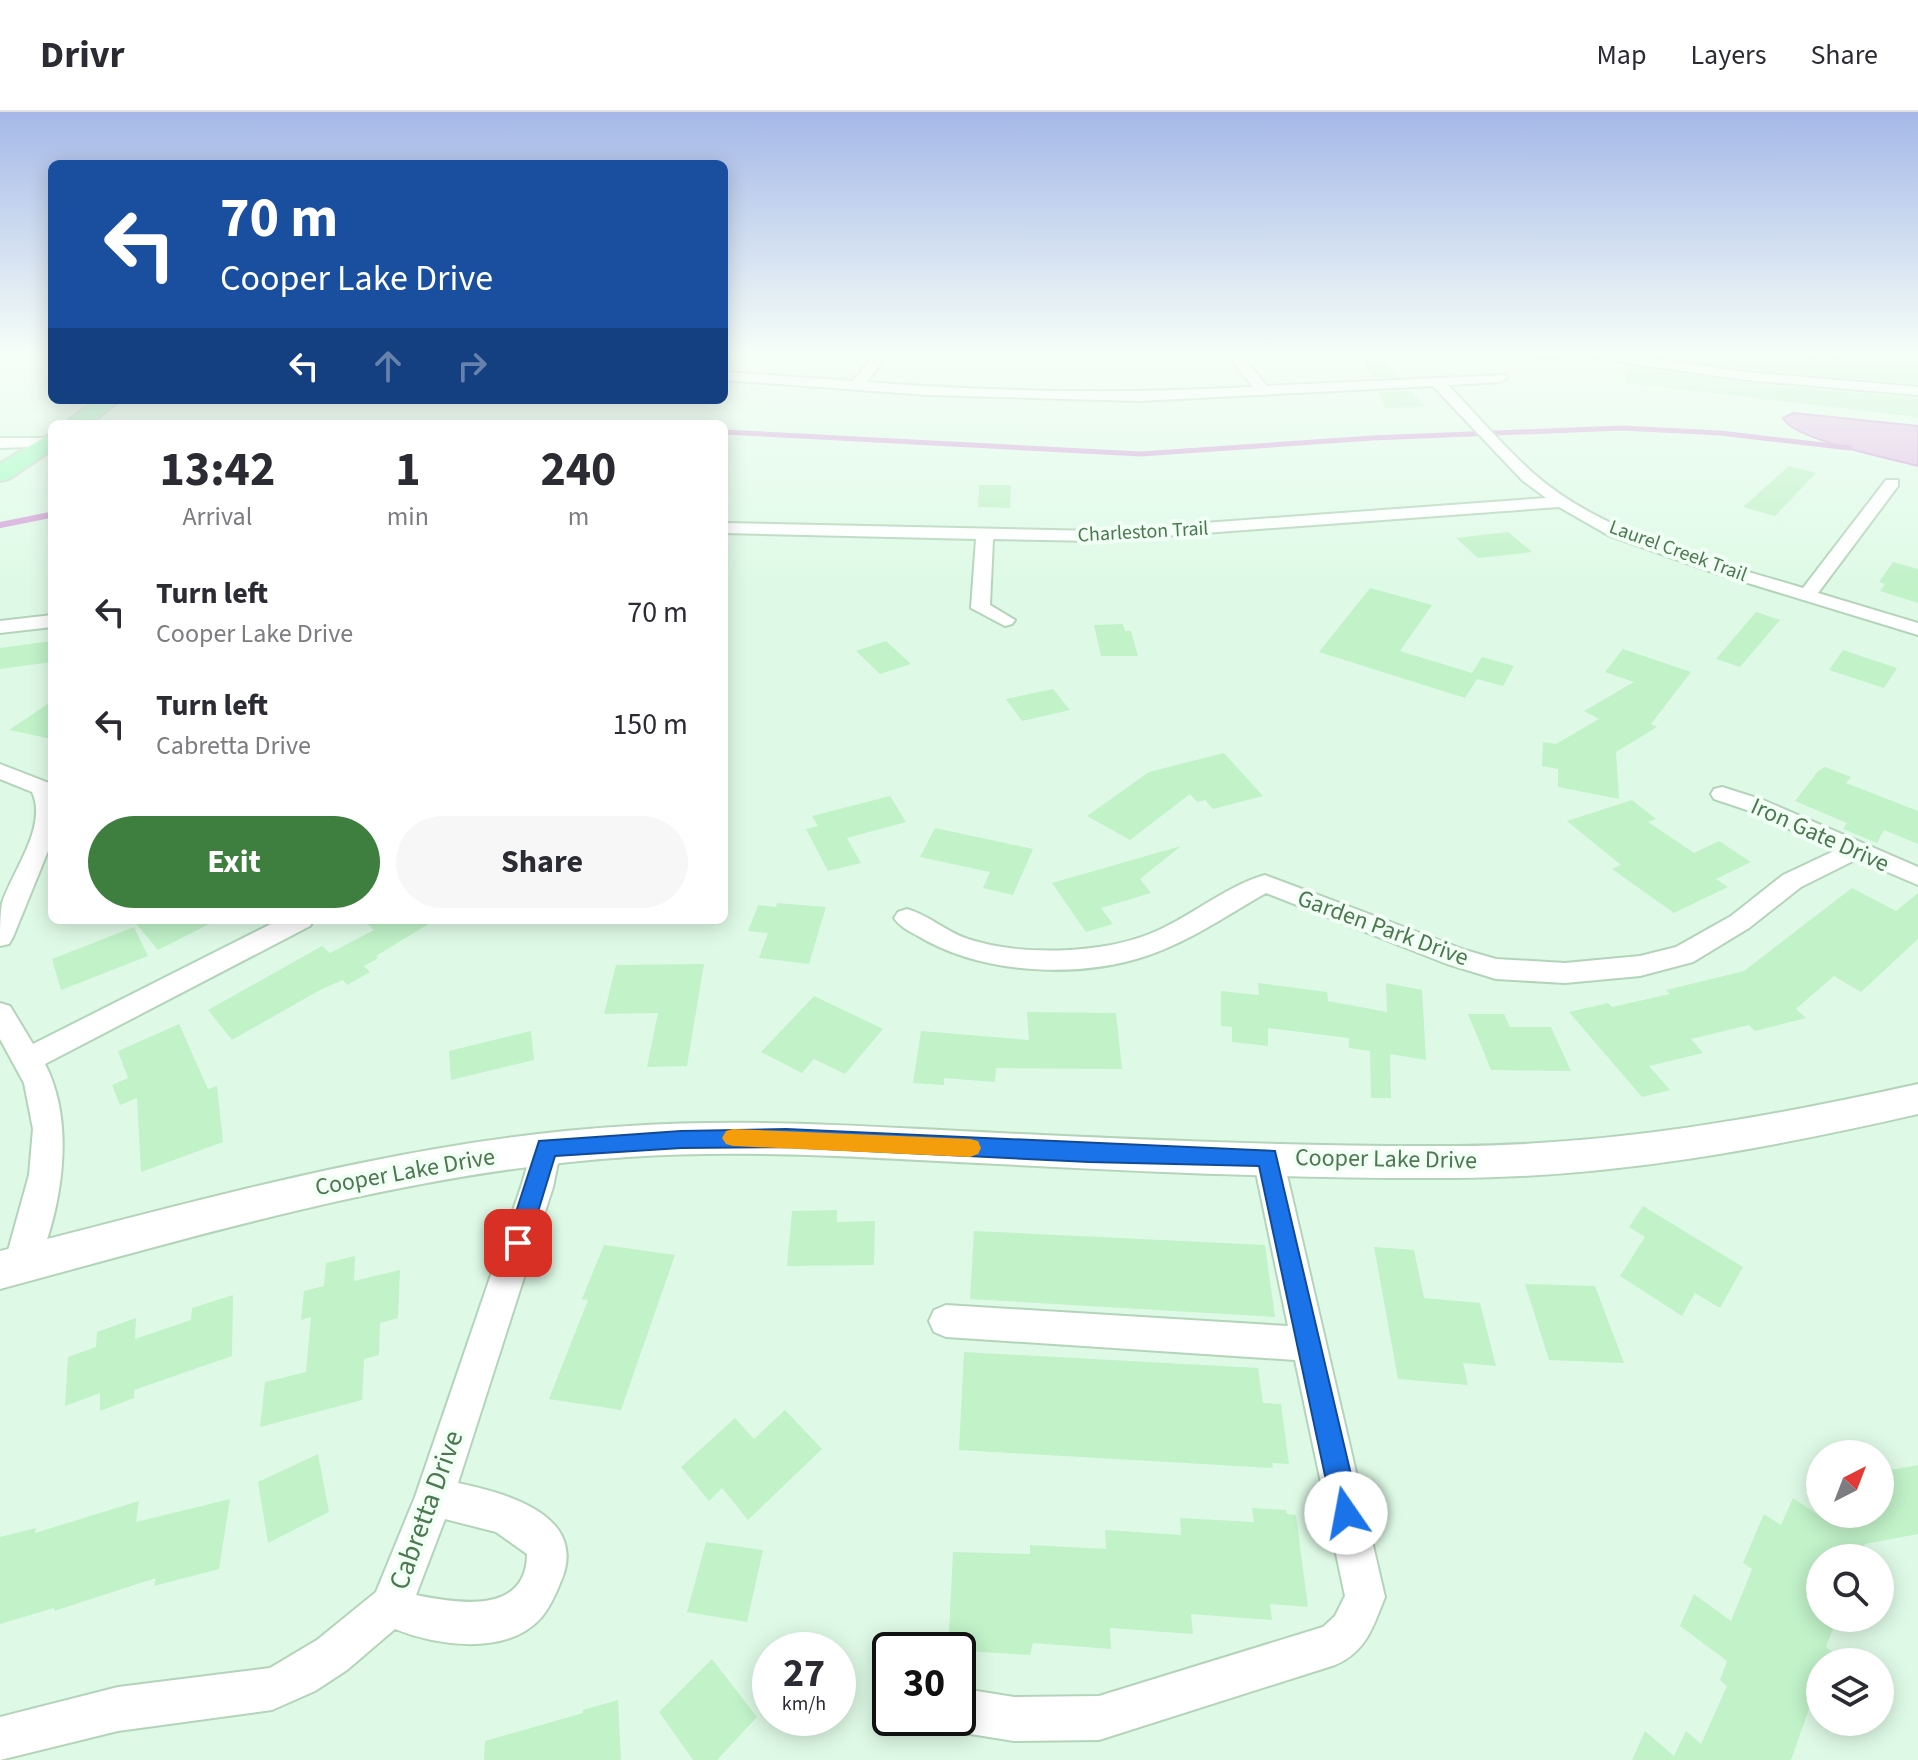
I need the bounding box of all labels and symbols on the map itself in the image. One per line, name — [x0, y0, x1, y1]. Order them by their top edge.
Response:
street label: Laurel Creek Trail — [1605, 513, 1751, 589]
street label: Charleston Trail — [1077, 515, 1209, 549]
street label: Iron Gate Drive — [1745, 789, 1895, 881]
street label: Garden Park Drive — [1293, 881, 1473, 975]
street label: Cooper Lake Drive — [312, 1139, 498, 1205]
street label: Cooper Lake Drive — [1295, 1140, 1477, 1178]
pin — [484, 1209, 552, 1277]
street label: Cabretta Drive — [379, 1425, 473, 1595]
north arrow — [1806, 1440, 1894, 1528]
position arrow — [1304, 1471, 1388, 1555]
speed limit sign: 30 — [872, 1632, 976, 1736]

